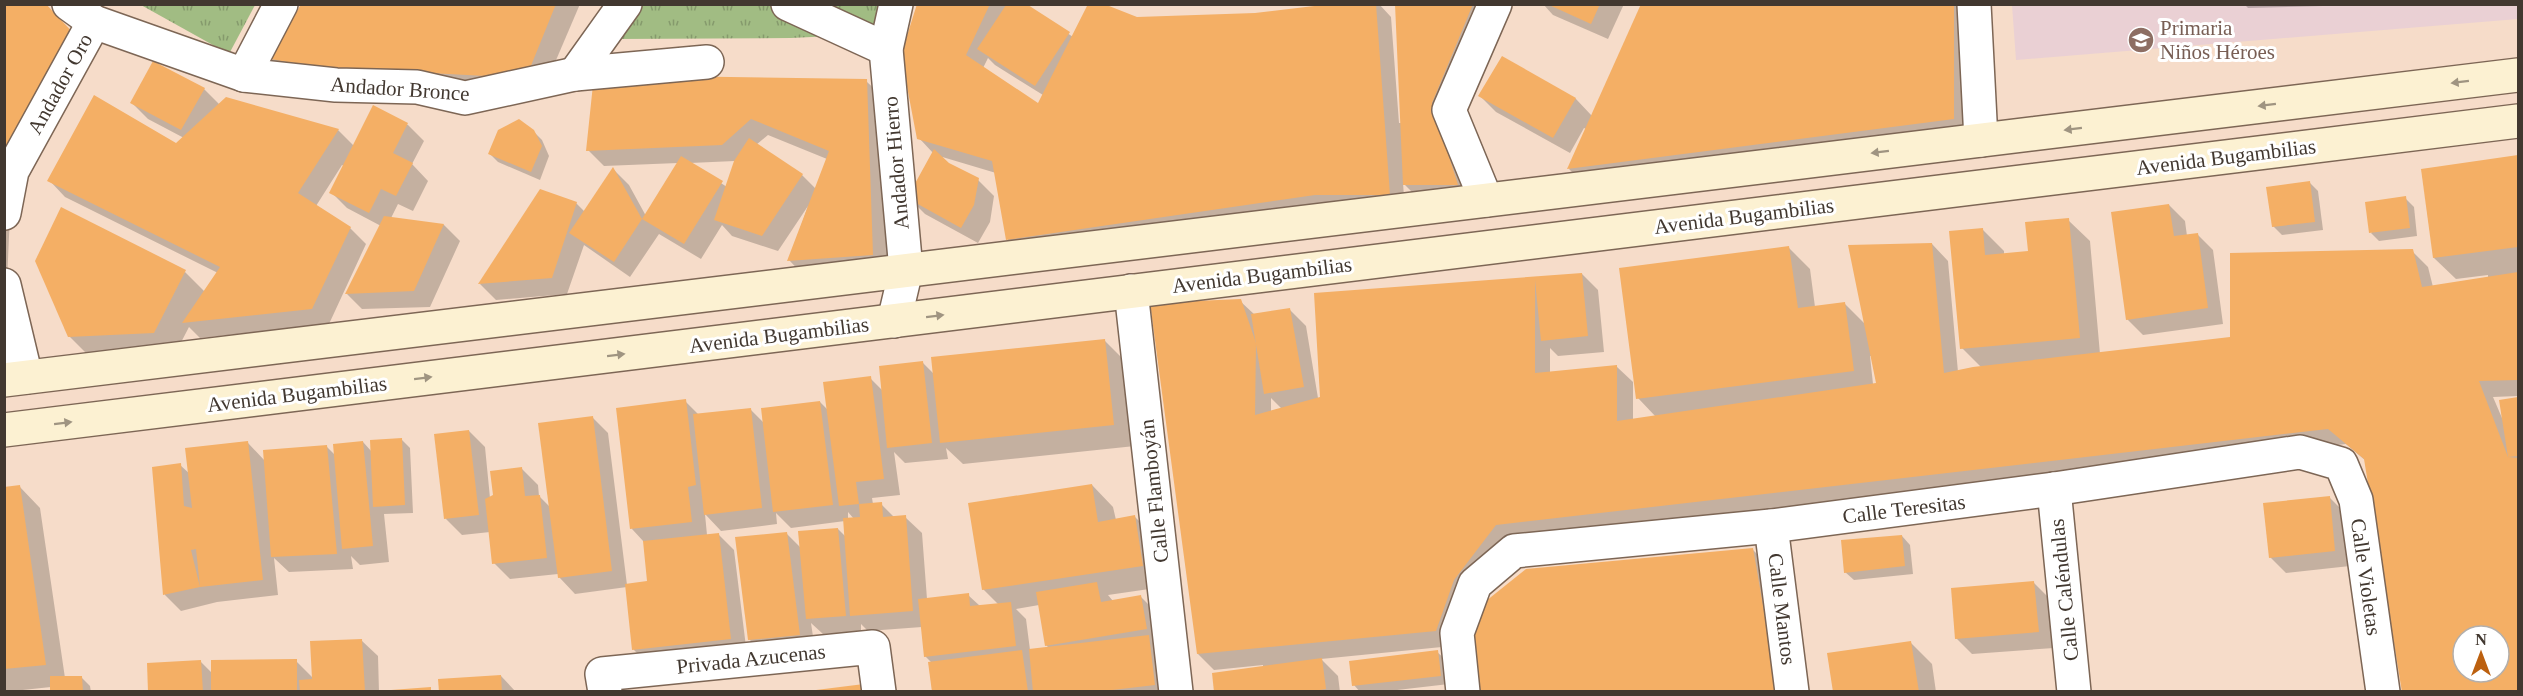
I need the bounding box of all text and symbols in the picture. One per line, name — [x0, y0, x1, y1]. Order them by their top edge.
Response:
place label: Primaria Niños Héroes — [2160, 16, 2275, 64]
school or university icon: Primaria Niños Héroes — [2126, 25, 2156, 55]
street label: Andador Oro — [23, 29, 97, 139]
street label: Andador Bronce — [330, 72, 470, 106]
one-way arrow — [2451, 77, 2470, 86]
street label: Andador Hierro — [878, 95, 914, 231]
one-way arrow — [2257, 100, 2276, 110]
one-way arrow — [2064, 124, 2083, 133]
street label: Avenida Bugambilias — [2135, 134, 2317, 180]
one-way arrow — [1870, 147, 1889, 157]
street label: Avenida Bugambilias — [1653, 193, 1835, 239]
street label: Avenida Bugambilias — [1171, 252, 1353, 298]
one-way arrow — [926, 311, 945, 320]
street label: Avenida Bugambilias — [688, 312, 870, 358]
one-way arrow — [607, 350, 626, 359]
street label: Avenida Bugambilias — [206, 371, 388, 417]
one-way arrow — [413, 374, 432, 383]
one-way arrow — [53, 418, 72, 427]
street label: Calle Flamboyán — [1134, 418, 1173, 564]
street label: Calle Teresitas — [1841, 490, 1967, 528]
street label: Calle Violetas — [2346, 517, 2386, 637]
street label: Calle Caléndulas — [2045, 518, 2083, 662]
street label: Calle Mantos — [1763, 552, 1801, 666]
north arrow — [2451, 624, 2511, 684]
text: N — [2475, 631, 2487, 648]
street label: Privada Azucenas — [675, 639, 827, 679]

